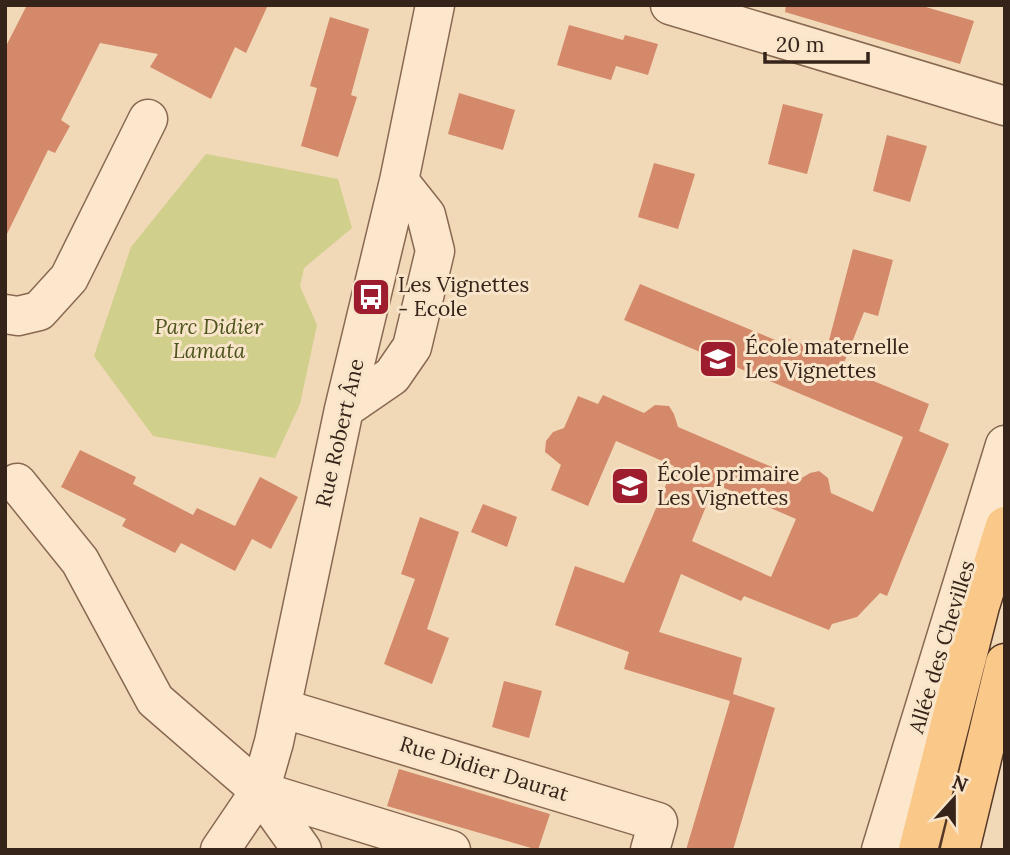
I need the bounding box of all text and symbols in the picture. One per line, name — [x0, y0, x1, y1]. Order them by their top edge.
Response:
scale bar — [765, 21, 868, 65]
text: 20 m — [776, 31, 825, 58]
place label: Les Vignettes - Ecole — [398, 271, 529, 322]
bus stop icon: Les Vignettes - Ecole — [350, 276, 392, 318]
park label: Parc Didier Lamata — [155, 313, 264, 364]
place label: École maternelle Les Vignettes — [745, 333, 909, 384]
school or university icon: École maternelle Les Vignettes — [697, 338, 739, 380]
street label: Rue Robert Âne — [309, 356, 370, 510]
place label: École primaire Les Vignettes — [657, 460, 799, 511]
school or university icon: École primaire Les Vignettes — [609, 465, 651, 507]
street label: Allée des Chevilles — [902, 557, 981, 738]
street label: Rue Didier Daurat — [396, 730, 573, 807]
north arrow — [919, 764, 989, 834]
text: N — [949, 769, 972, 797]

